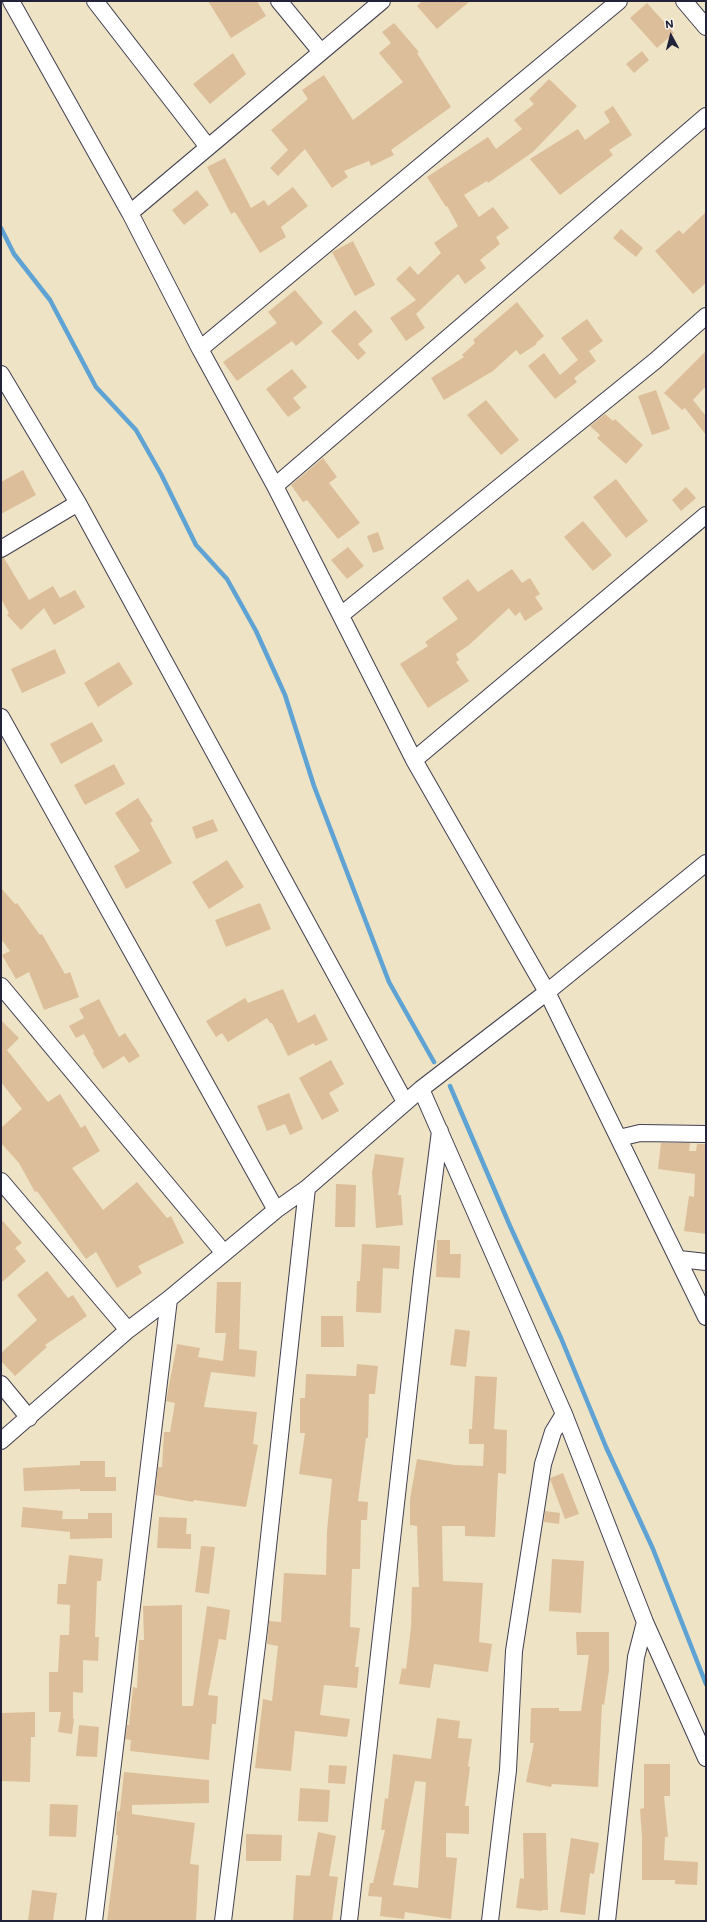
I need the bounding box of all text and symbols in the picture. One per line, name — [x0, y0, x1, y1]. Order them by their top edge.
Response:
north arrow — [651, 16, 691, 56]
text: N — [664, 16, 675, 32]

